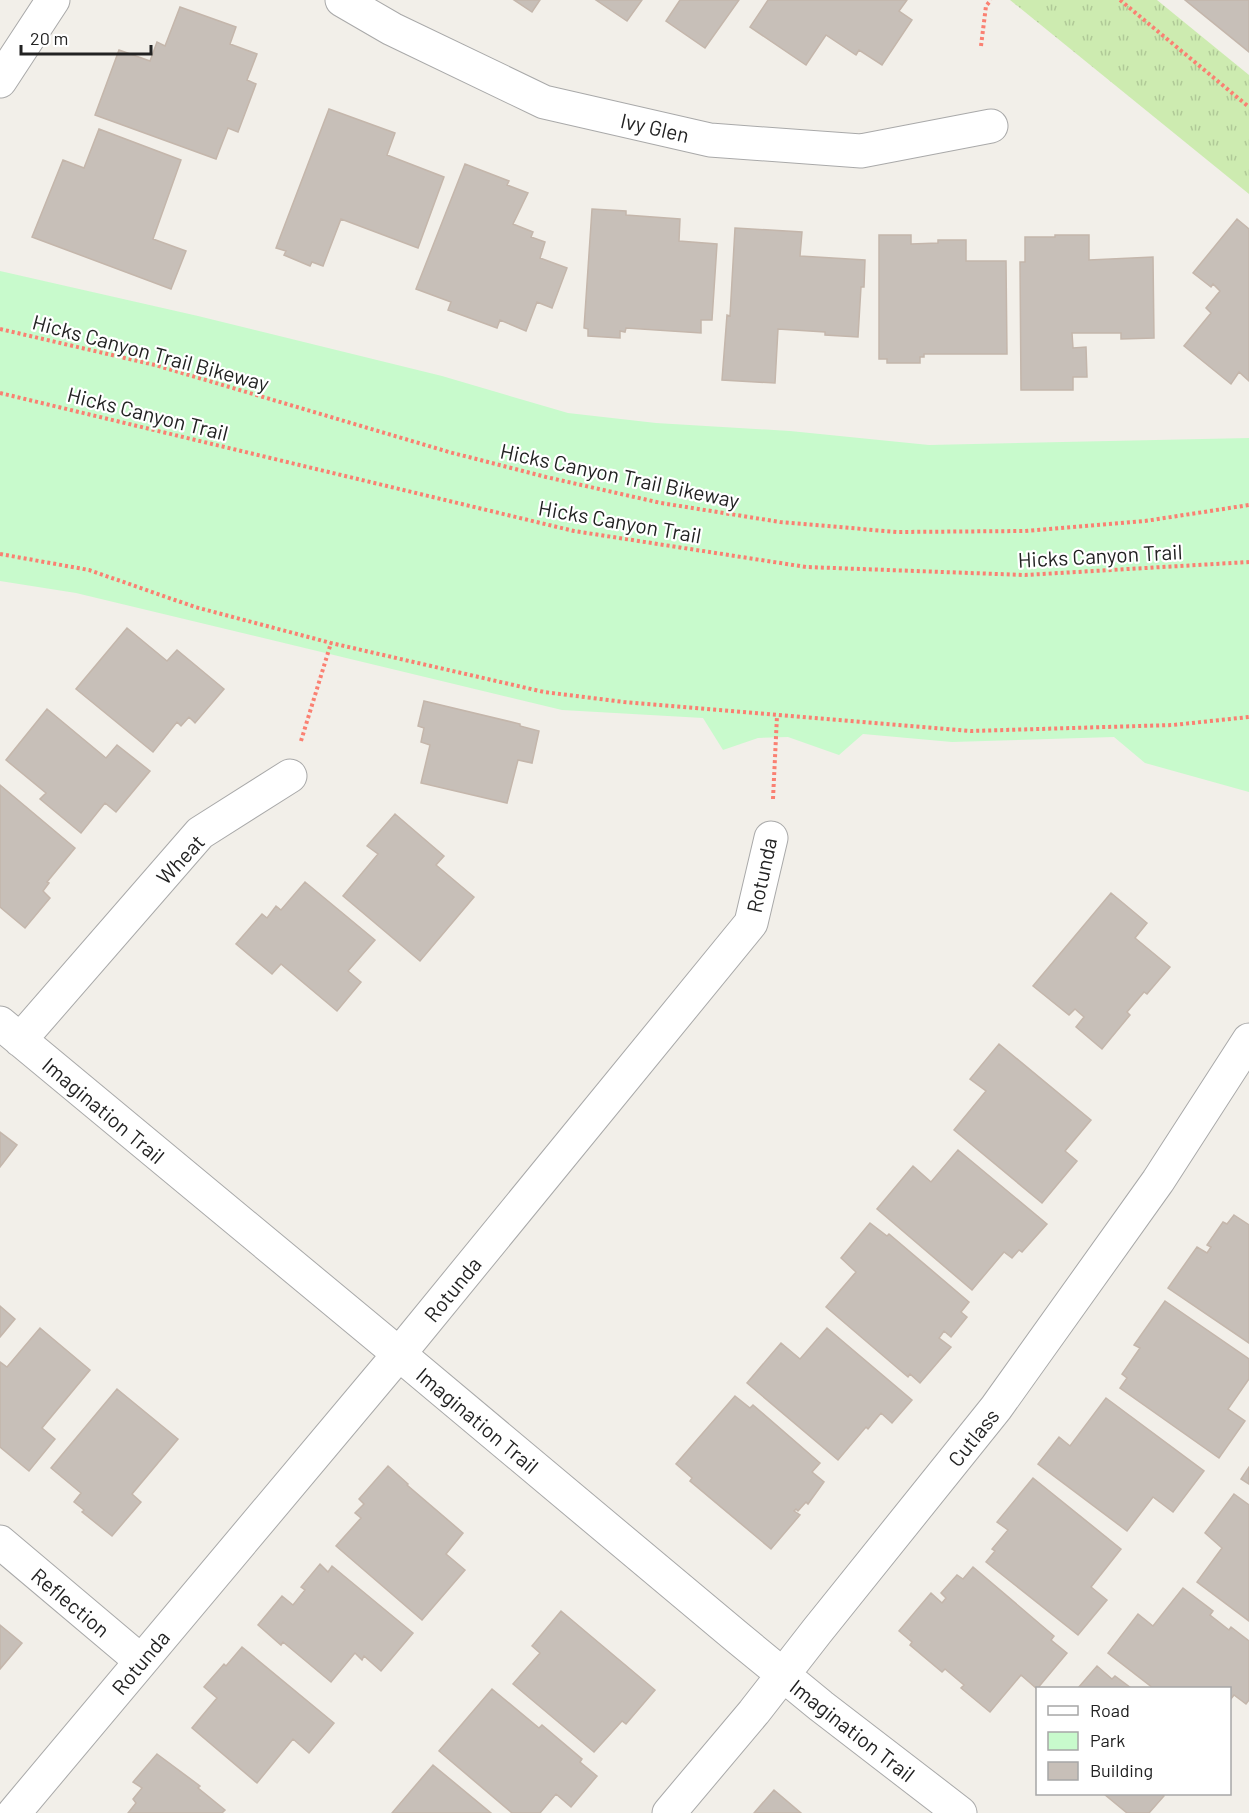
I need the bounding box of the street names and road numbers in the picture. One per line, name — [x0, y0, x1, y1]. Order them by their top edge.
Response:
street label: Ivy Glen — [618, 107, 692, 147]
street label: Hicks Canyon Trail Bikeway — [30, 308, 272, 396]
street label: Hicks Canyon Trail — [65, 381, 231, 445]
street label: Hicks Canyon Trail Bikeway — [498, 437, 742, 513]
street label: Hicks Canyon Trail — [537, 494, 703, 548]
street label: Hicks Canyon Trail — [1017, 538, 1183, 572]
street label: Wheat — [151, 829, 209, 889]
street label: Rotunda — [741, 835, 781, 915]
street label: Imagination Trail — [38, 1052, 170, 1168]
street label: Rotunda — [418, 1251, 486, 1327]
street label: Imagination Trail — [412, 1362, 544, 1478]
street label: Cutlass — [942, 1403, 1004, 1471]
street label: Reflection — [27, 1562, 115, 1642]
street label: Rotunda — [106, 1625, 174, 1699]
street label: Imagination Trail — [786, 1674, 920, 1786]

